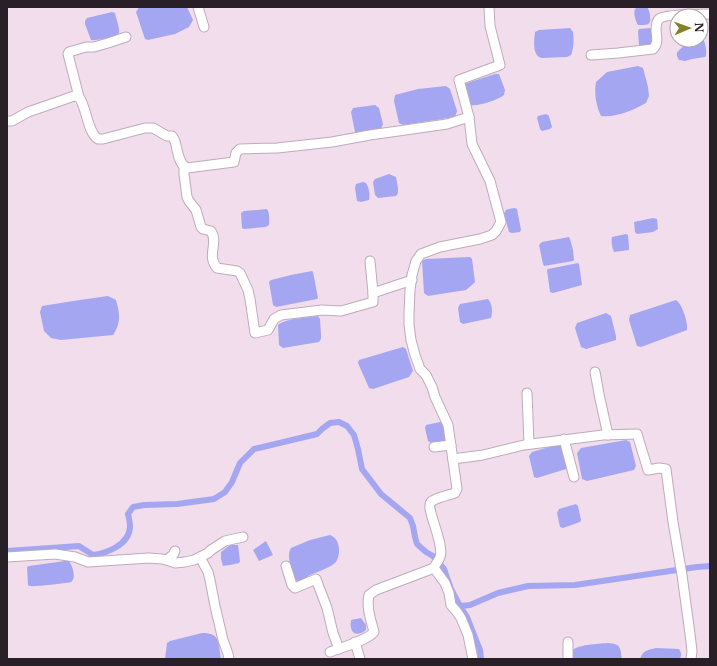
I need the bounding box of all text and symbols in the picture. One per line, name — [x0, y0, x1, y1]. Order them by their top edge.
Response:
north arrow — [669, 8, 709, 48]
text: N — [692, 22, 706, 34]

